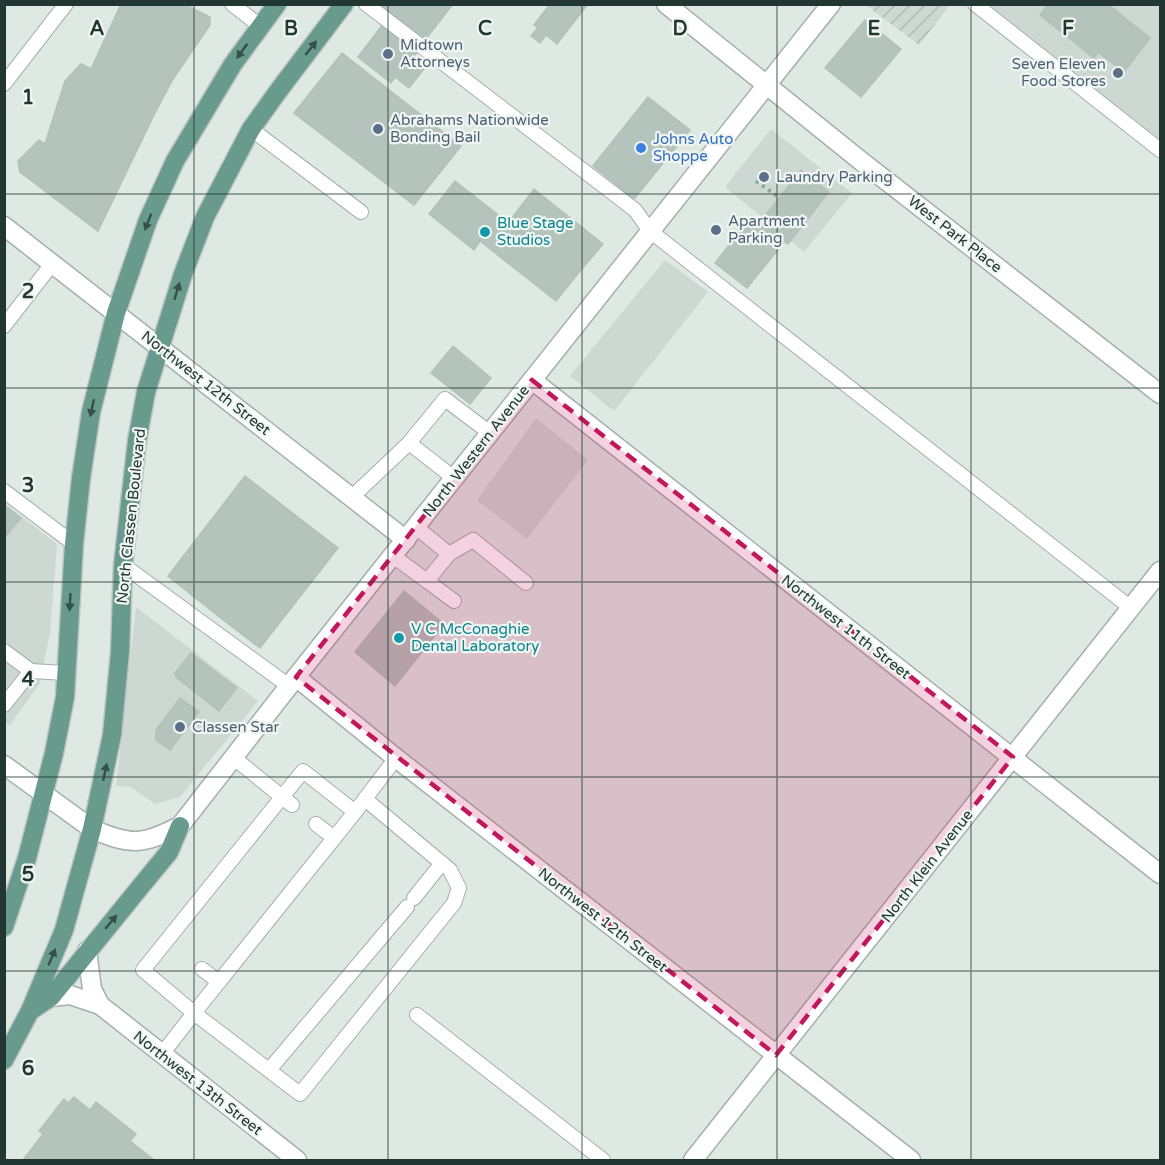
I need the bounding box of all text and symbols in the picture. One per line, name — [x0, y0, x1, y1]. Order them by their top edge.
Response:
text: A — [90, 17, 105, 41]
text: B — [284, 17, 298, 41]
text: C — [478, 17, 492, 41]
text: D — [672, 17, 688, 41]
text: E — [868, 17, 881, 41]
text: F — [1062, 17, 1074, 41]
place label: Midtown Attorneys — [400, 36, 470, 71]
one-way arrow — [304, 40, 317, 56]
one-way arrow — [236, 43, 248, 59]
marker: Midtown Attorneys — [381, 47, 395, 61]
place label: Seven Eleven Food Stores — [1012, 55, 1106, 90]
marker: Seven Eleven Food Stores — [1111, 66, 1125, 80]
text: 1 — [22, 86, 34, 110]
place label: Abrahams Nationwide Bonding Bail — [390, 111, 549, 146]
marker: Abrahams Nationwide Bonding Bail — [371, 122, 385, 136]
place label: Johns Auto Shoppe — [653, 130, 733, 165]
marker: Johns Auto Shoppe — [634, 141, 648, 155]
place label: Laundry Parking — [776, 168, 893, 186]
marker: Laundry Parking — [757, 170, 771, 184]
street label: West Park Place — [904, 192, 1006, 276]
place label: Apartment Parking — [728, 212, 806, 247]
one-way arrow — [143, 213, 152, 231]
place label: Blue Stage Studios — [497, 214, 574, 249]
marker: Apartment Parking — [709, 223, 723, 237]
marker: Blue Stage Studios — [478, 225, 492, 239]
text: 2 — [22, 280, 34, 304]
one-way arrow — [173, 282, 183, 300]
street label: Northwest 12th Street — [138, 327, 274, 439]
street label: North Western Avenue — [419, 382, 533, 520]
one-way arrow — [87, 399, 96, 418]
street label: North Classen Boulevard — [113, 428, 149, 604]
text: 3 — [22, 474, 34, 498]
street label: Northwest 11th Street — [778, 571, 914, 683]
one-way arrow — [66, 592, 75, 611]
place label: V C McConaghie Dental Laboratory — [411, 620, 539, 655]
marker: V C McConaghie Dental Laboratory — [392, 631, 406, 645]
text: 4 — [22, 668, 35, 692]
place label: Classen Star — [192, 718, 280, 736]
marker: Classen Star — [173, 720, 187, 734]
one-way arrow — [100, 763, 110, 781]
street label: North Klein Avenue — [877, 806, 977, 926]
text: 5 — [22, 863, 34, 887]
street label: Northwest 12th Street — [535, 864, 671, 976]
one-way arrow — [105, 914, 118, 930]
one-way arrow — [48, 948, 57, 966]
street label: Northwest 13th Street — [130, 1027, 266, 1139]
text: 6 — [22, 1057, 34, 1081]

